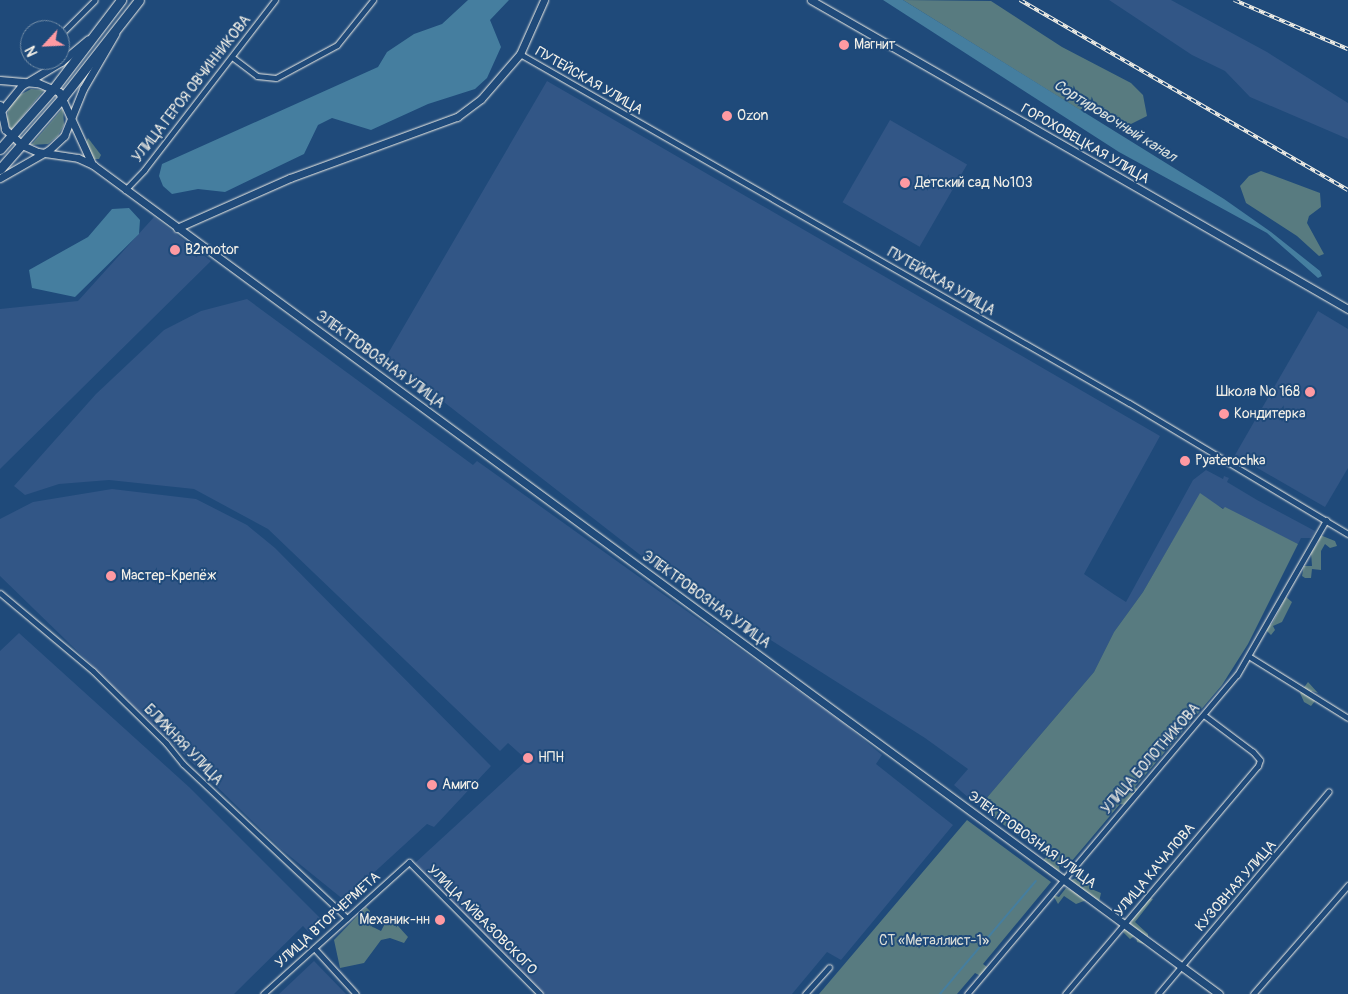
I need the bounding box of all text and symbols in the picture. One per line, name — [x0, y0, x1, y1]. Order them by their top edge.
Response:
street label: УЛИЦА ГЕРОЯ ОВЧИННИКОВА — [129, 12, 255, 166]
north arrow — [20, 20, 70, 70]
place label: Магнит — [854, 37, 896, 53]
marker: Магнит — [838, 39, 850, 51]
text: N — [22, 43, 42, 59]
street label: ПУТЕЙСКАЯ УЛИЦА — [532, 43, 646, 119]
water label: Сортировочный канал — [1050, 76, 1180, 166]
street label: ГОРОХОВЕЦКАЯ УЛИЦА — [1018, 100, 1152, 188]
place label: Ozon — [737, 108, 768, 124]
marker: Ozon — [721, 110, 733, 122]
place label: Детский сад №103 — [915, 175, 1033, 191]
marker: Детский сад №103 — [899, 177, 911, 189]
place label: B2motor — [185, 242, 239, 258]
marker: B2motor — [169, 244, 181, 256]
street label: ПУТЕЙСКАЯ УЛИЦА — [884, 244, 998, 320]
street label: ЭЛЕКТРОВОЗНАЯ УЛИЦА — [313, 308, 447, 412]
place label: Школа № 168 — [1216, 384, 1300, 400]
marker: Школа № 168 — [1304, 386, 1316, 398]
place label: Кондитерка — [1234, 406, 1305, 422]
marker: Кондитерка — [1218, 408, 1230, 420]
place label: Pyaterochka — [1195, 453, 1266, 469]
marker: Pyaterochka — [1179, 455, 1191, 467]
street label: ЭЛЕКТРОВОЗНАЯ УЛИЦА — [639, 548, 773, 652]
place label: Мастер-Крепёж — [121, 568, 216, 584]
marker: Мастер-Крепёж — [105, 570, 117, 582]
street label: УЛИЦА БОЛОТНИКОВА — [1098, 700, 1204, 818]
street label: БЛИЖНЯЯ УЛИЦА — [140, 701, 226, 789]
place label: НПН — [538, 750, 564, 766]
marker: НПН — [522, 752, 534, 764]
place label: Амиго — [442, 777, 479, 793]
marker: Амиго — [426, 779, 438, 791]
street label: ЭЛЕКТРОВОЗНАЯ УЛИЦА — [965, 788, 1099, 892]
street label: УЛИЦА КАЧАЛОВА — [1111, 820, 1199, 920]
street label: КУЗОВНАЯ УЛИЦА — [1192, 837, 1280, 935]
street label: УЛИЦА АЙВАЗОВСКОГО — [424, 862, 540, 978]
street label: УЛИЦА ВТОРЧЕРМЕТА — [272, 868, 384, 972]
place label: Механик-нн — [359, 912, 430, 928]
marker: Механик-нн — [434, 914, 446, 926]
park label: СТ «Металлист-1» — [879, 933, 989, 949]

